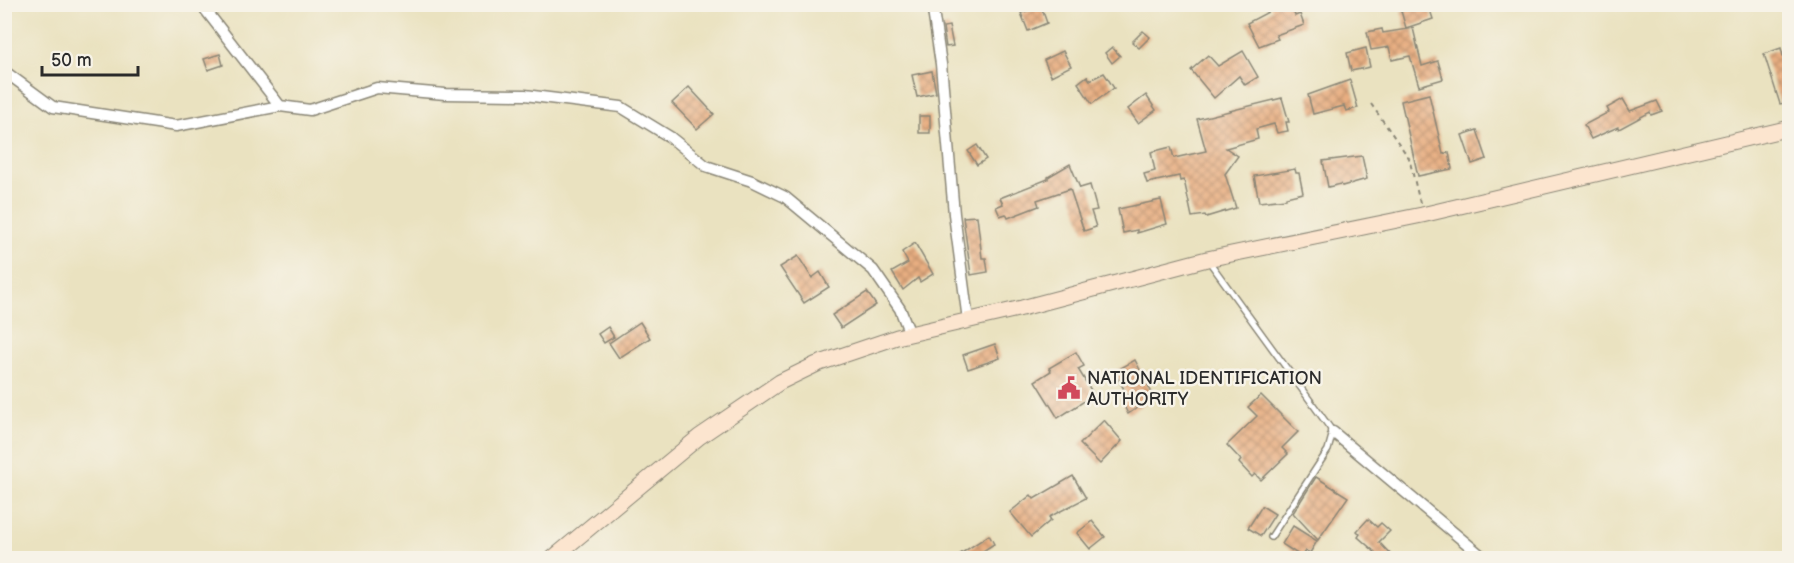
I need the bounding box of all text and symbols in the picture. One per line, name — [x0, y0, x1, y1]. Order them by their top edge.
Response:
scale bar — [42, 39, 138, 77]
text: 50 m — [51, 50, 92, 71]
place label: NATIONAL IDENTIFICATION AUTHORITY — [1087, 368, 1322, 410]
public building icon: NATIONAL IDENTIFICATION AUTHORITY — [1056, 375, 1082, 401]

